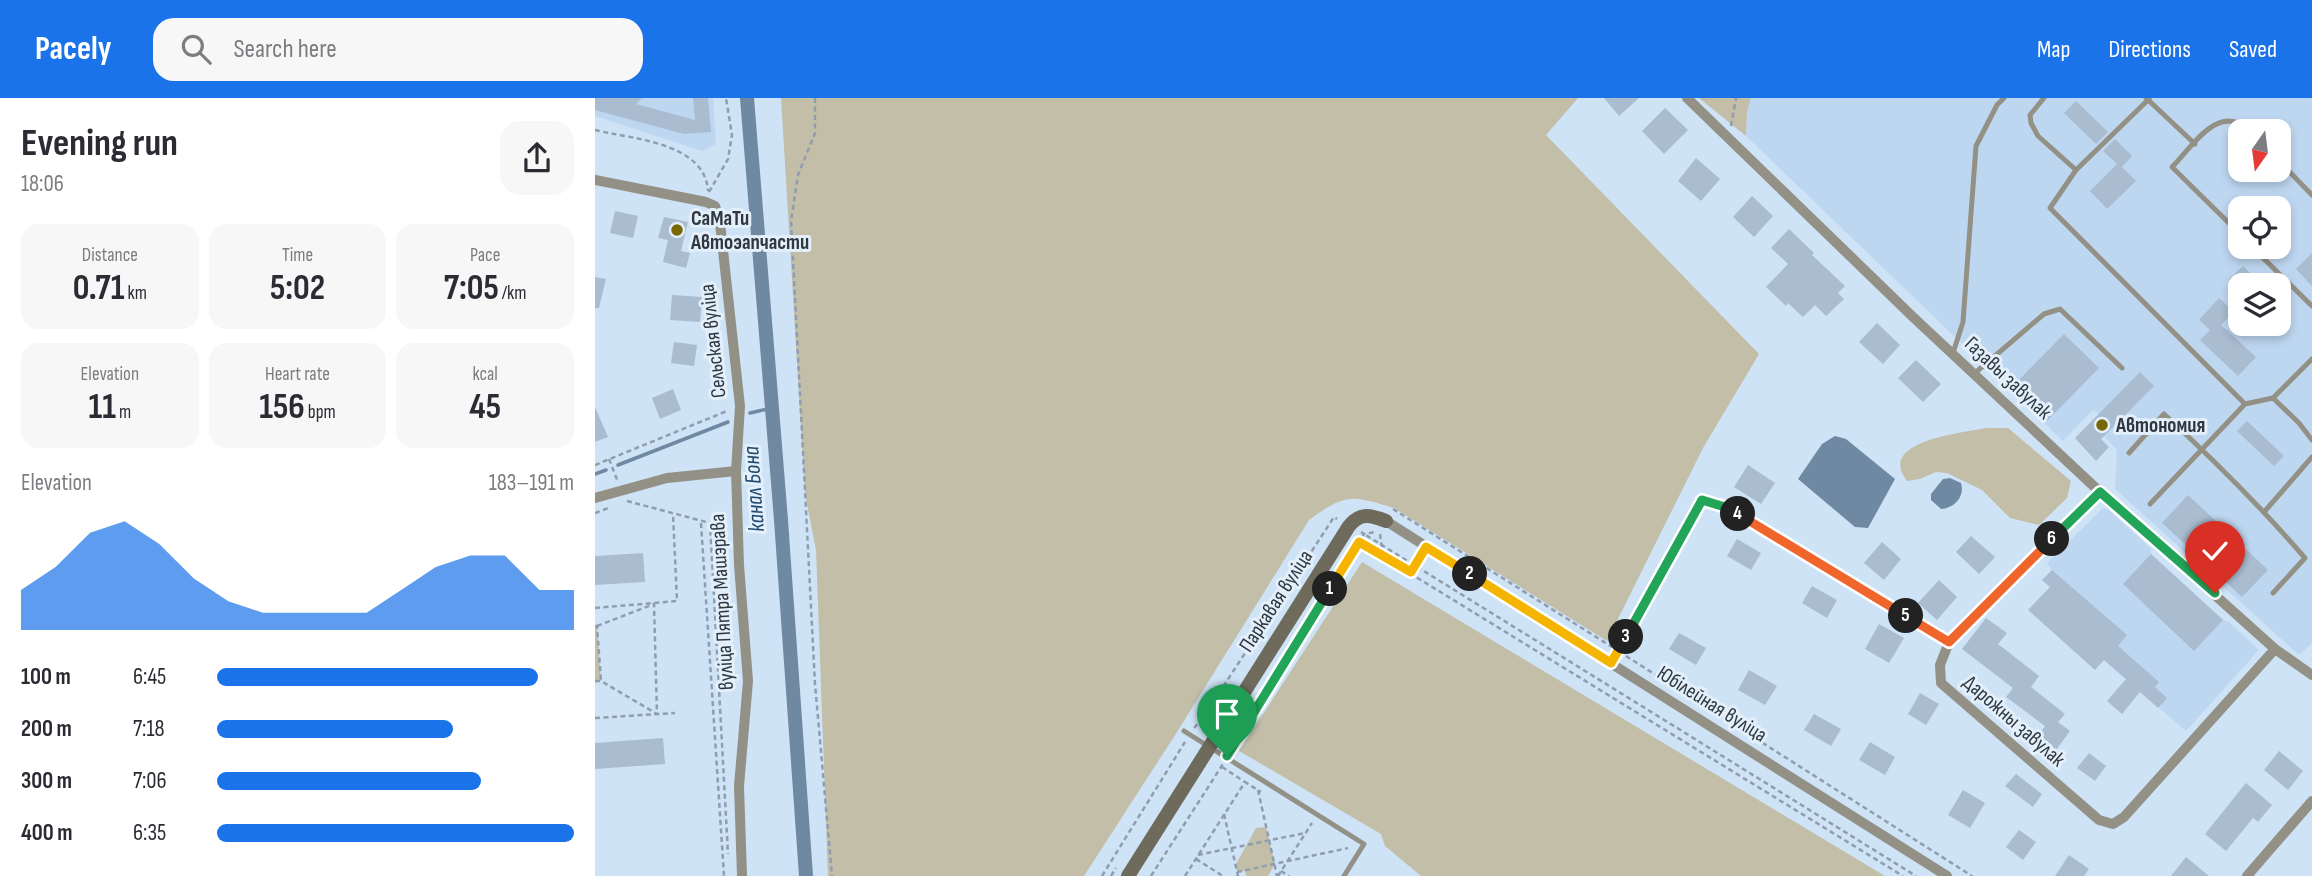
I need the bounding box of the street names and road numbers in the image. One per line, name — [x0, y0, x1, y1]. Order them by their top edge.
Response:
street label: Сельская вуліца — [695, 283, 731, 399]
street label: Газавы завулак — [1959, 331, 2057, 425]
street label: вуліца Пятра Машэрава — [705, 513, 739, 691]
street label: Паркавая вуліца — [1234, 545, 1318, 657]
street label: Юбілейная вуліца — [1652, 660, 1772, 748]
street label: Дарожны завулак — [1958, 670, 2070, 772]

